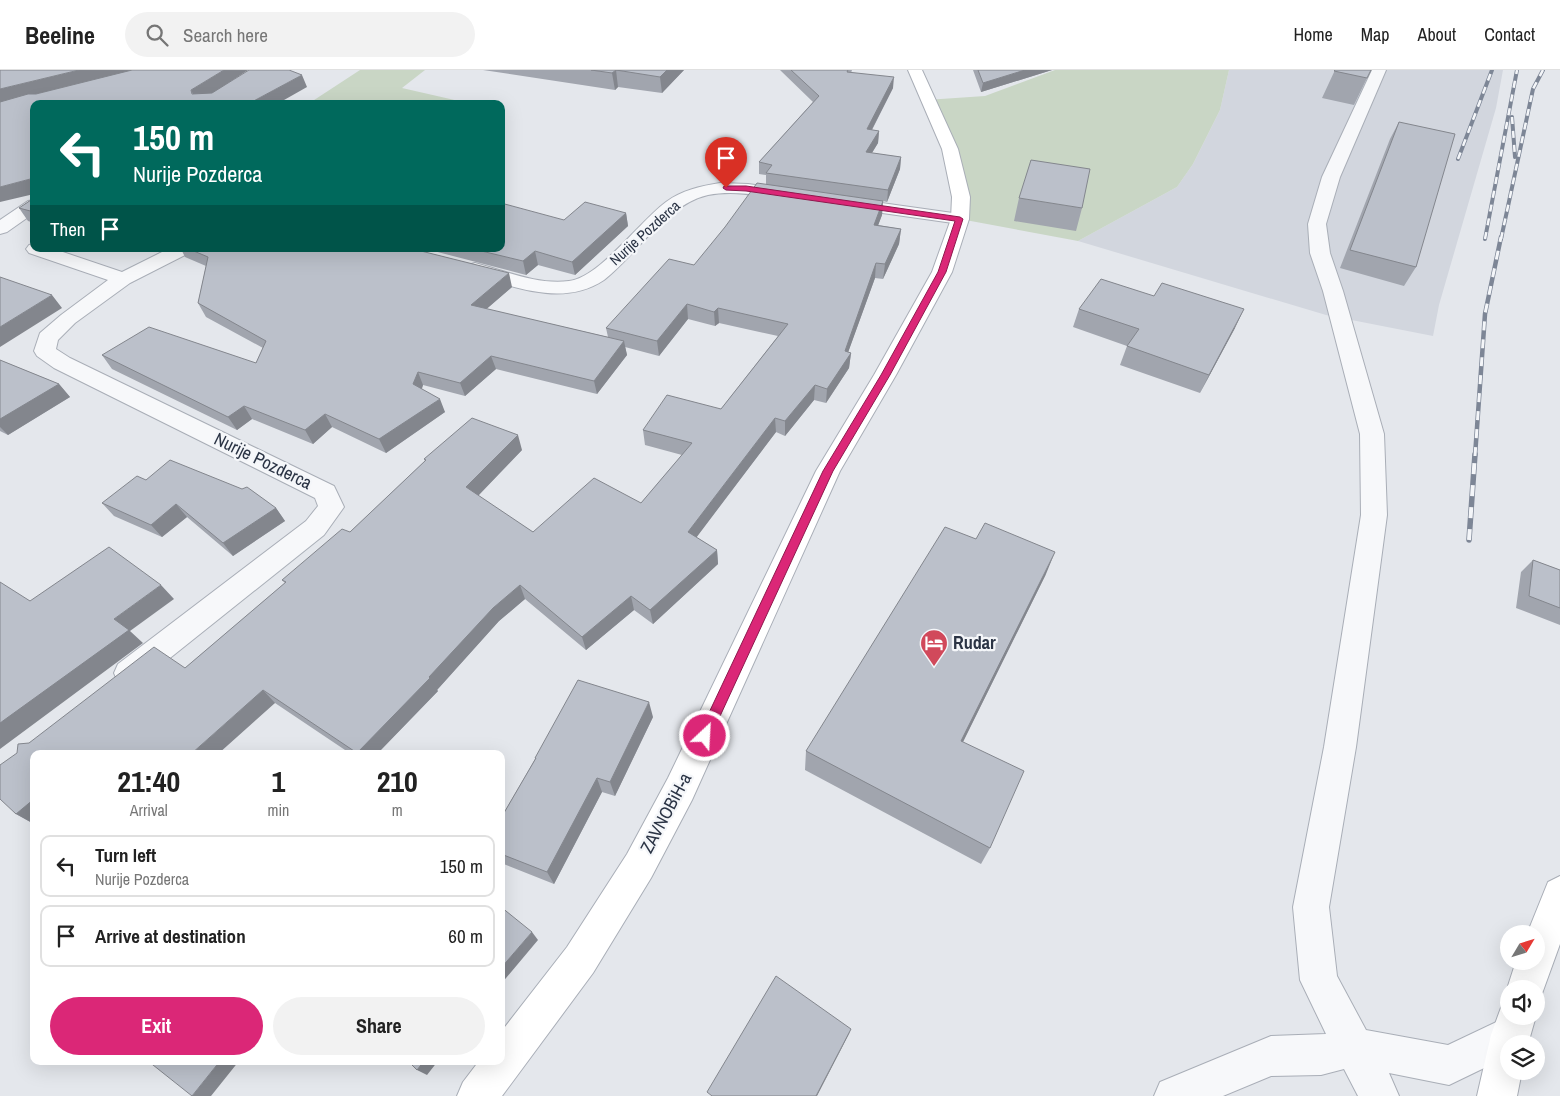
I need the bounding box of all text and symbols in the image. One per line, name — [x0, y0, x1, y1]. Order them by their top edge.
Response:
search box — [125, 12, 475, 57]
text: Beeline — [25, 19, 95, 51]
icon: search — [143, 21, 171, 49]
text: Search here — [183, 22, 268, 48]
text: Home — [1293, 22, 1333, 47]
text: Map — [1361, 22, 1390, 47]
text: About — [1418, 22, 1456, 47]
text: Contact — [1484, 22, 1535, 47]
text: 150 m — [133, 114, 214, 161]
icon: left — [50, 120, 115, 185]
pin — [705, 137, 747, 188]
icon: arrive — [712, 144, 740, 172]
text: Nurije Pozderca — [133, 159, 262, 189]
street label: Nurije Pozderca — [605, 195, 685, 270]
icon: arrive — [96, 215, 124, 243]
text: Then — [50, 216, 86, 242]
street label: Nurije Pozderca — [210, 426, 316, 495]
hotel icon: Rudar — [919, 628, 949, 667]
place label: Rudar — [953, 630, 996, 655]
position arrow — [678, 709, 730, 761]
text: 21:40 — [117, 761, 180, 801]
text: 1 — [272, 761, 285, 801]
text: 210 — [377, 761, 418, 801]
street label: ZAVNOBiH-a — [634, 768, 697, 857]
text: Arrival — [130, 799, 168, 821]
text: min — [267, 799, 289, 821]
text: m — [392, 799, 403, 821]
text: Turn left — [95, 842, 156, 868]
icon: left — [52, 852, 80, 880]
text: 150 m — [440, 853, 483, 879]
text: Nurije Pozderca — [95, 868, 189, 890]
icon: arrive — [52, 922, 80, 950]
text: Arrive at destination — [95, 923, 246, 949]
text: 60 m — [448, 923, 483, 949]
north arrow — [1500, 925, 1545, 970]
map controls — [1500, 925, 1545, 1080]
button: sound — [1500, 980, 1545, 1025]
button: Exit — [50, 997, 263, 1055]
button: Share — [273, 997, 485, 1055]
button: layers — [1500, 1035, 1545, 1080]

